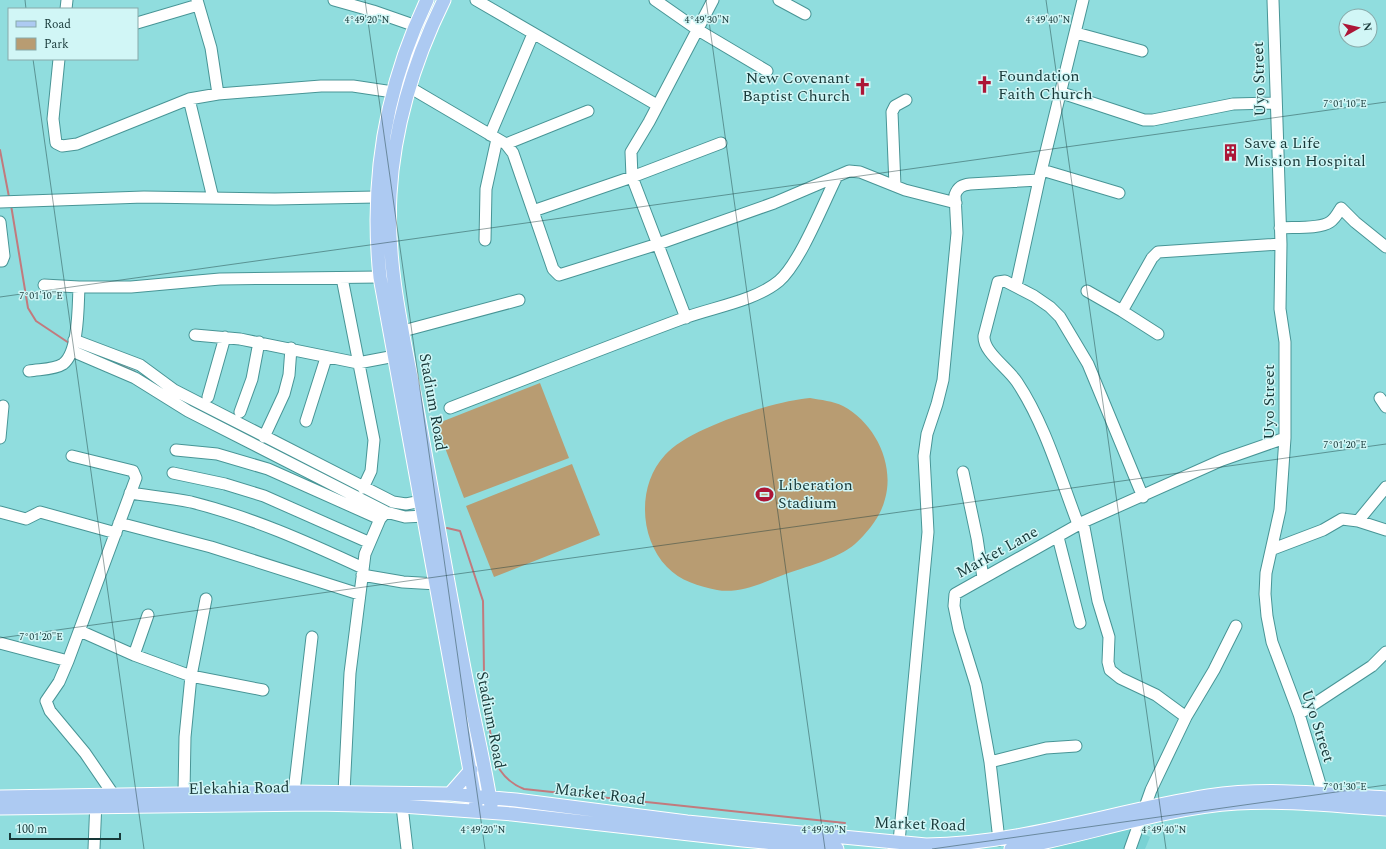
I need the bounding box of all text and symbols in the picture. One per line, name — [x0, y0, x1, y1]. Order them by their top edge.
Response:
legend — [8, 8, 138, 60]
north arrow — [1338, 8, 1378, 48]
text: 4°49'20"N — [345, 12, 390, 28]
text: 4°49'30"N — [685, 12, 730, 28]
text: 4°49'40"N — [1026, 12, 1071, 28]
text: Road — [44, 15, 71, 34]
text: N — [1358, 21, 1376, 32]
text: Park — [44, 35, 69, 54]
street label: Uyo Street — [1246, 41, 1272, 117]
place label: Foundation Faith Church — [998, 64, 1093, 106]
place label: New Covenant Baptist Church — [742, 66, 850, 108]
church icon: Foundation Faith Church — [975, 75, 995, 95]
church icon: New Covenant Baptist Church — [853, 77, 873, 97]
text: 7°01'10"E — [1323, 96, 1367, 112]
place label: Save a Life Mission Hospital — [1244, 131, 1366, 173]
building icon: Save a Life Mission Hospital — [1221, 142, 1241, 162]
text: 7°01'10"E — [19, 288, 63, 304]
street label: Stadium Road — [413, 351, 453, 453]
street label: Uyo Street — [1257, 364, 1281, 440]
text: 7°01'20"E — [1323, 437, 1367, 453]
place label: Liberation Stadium — [778, 473, 853, 515]
sports icon: Liberation Stadium — [755, 484, 775, 504]
street label: Market Lane — [952, 520, 1042, 584]
text: 7°01'20"E — [19, 629, 63, 645]
street label: Stadium Road — [470, 669, 512, 771]
street label: Uyo Street — [1295, 687, 1341, 766]
street label: Elekahia Road — [188, 775, 290, 801]
street label: Market Road — [553, 777, 647, 811]
text: 7°01'30"E — [1323, 779, 1367, 795]
street label: Market Road — [874, 810, 966, 838]
scale bar — [10, 815, 120, 841]
text: 100 m — [16, 820, 47, 839]
text: 4°49'20"N — [461, 822, 506, 838]
text: 4°49'30"N — [802, 822, 847, 838]
text: 4°49'40"N — [1142, 822, 1187, 838]

